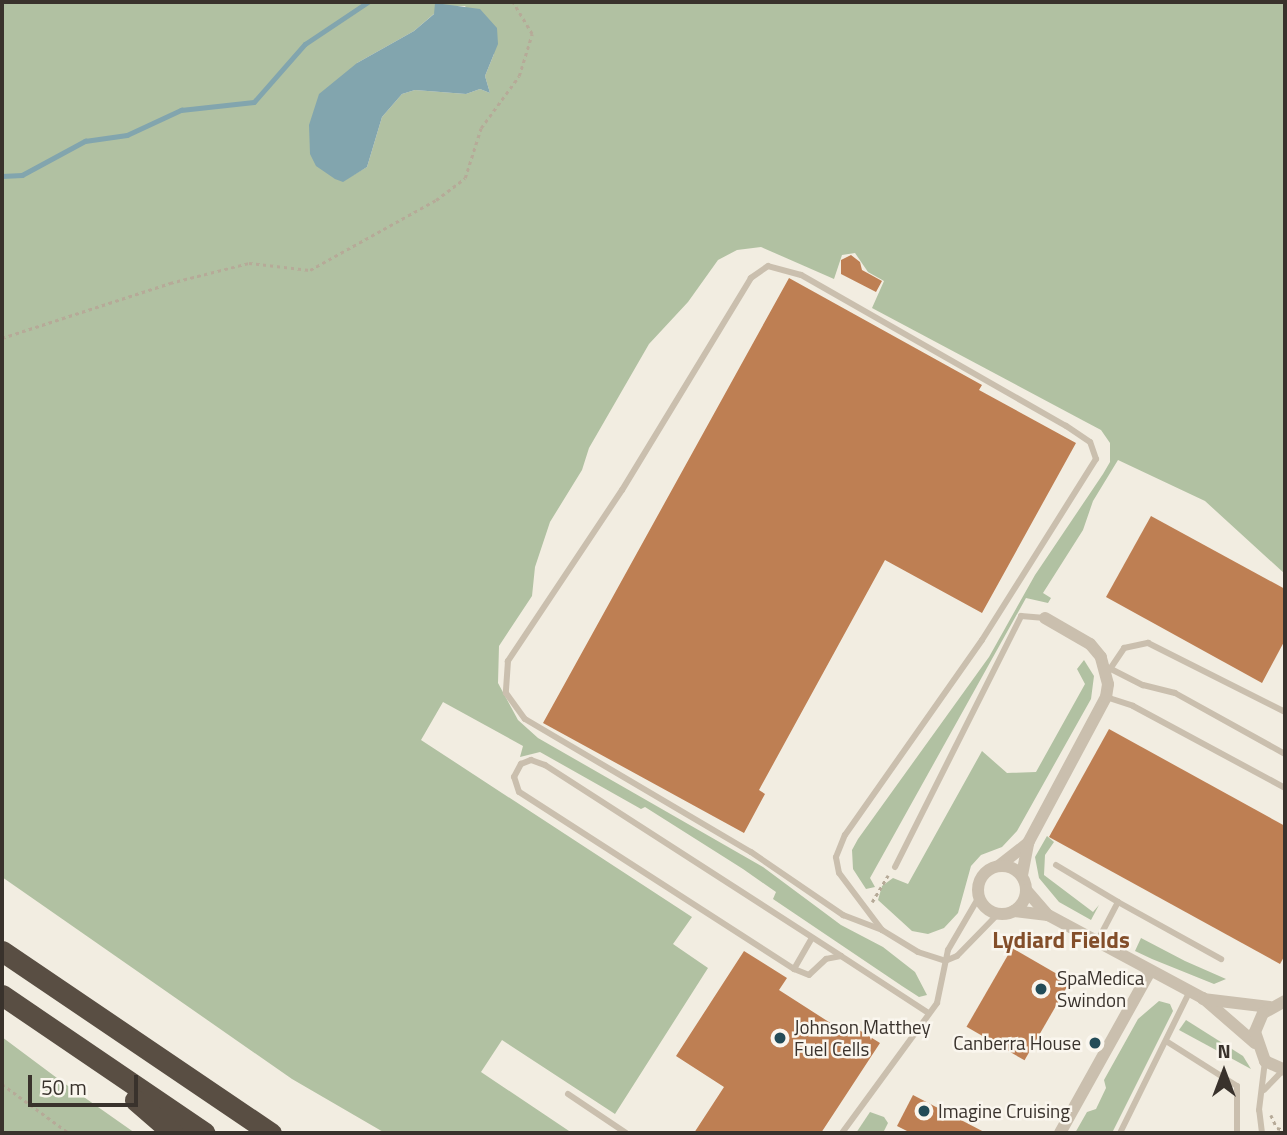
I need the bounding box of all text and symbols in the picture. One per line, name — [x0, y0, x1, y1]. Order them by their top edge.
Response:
district label: Lydiard Fields — [992, 926, 1130, 954]
place label: SpaMedica Swindon — [1057, 967, 1144, 1011]
marker: SpaMedica Swindon — [1031, 979, 1051, 999]
place label: Johnson Matthey Fuel Cells — [794, 1016, 931, 1060]
marker: Johnson Matthey Fuel Cells — [772, 1030, 788, 1046]
place label: Canberra House — [953, 1032, 1081, 1054]
marker: Canberra House — [1087, 1035, 1103, 1051]
text: N — [1217, 1036, 1231, 1065]
north arrow — [1189, 1037, 1259, 1107]
scale bar — [32, 1062, 142, 1106]
text: 50 m — [41, 1071, 87, 1103]
place label: Imagine Cruising — [938, 1100, 1070, 1122]
marker: Imagine Cruising — [916, 1103, 932, 1119]

